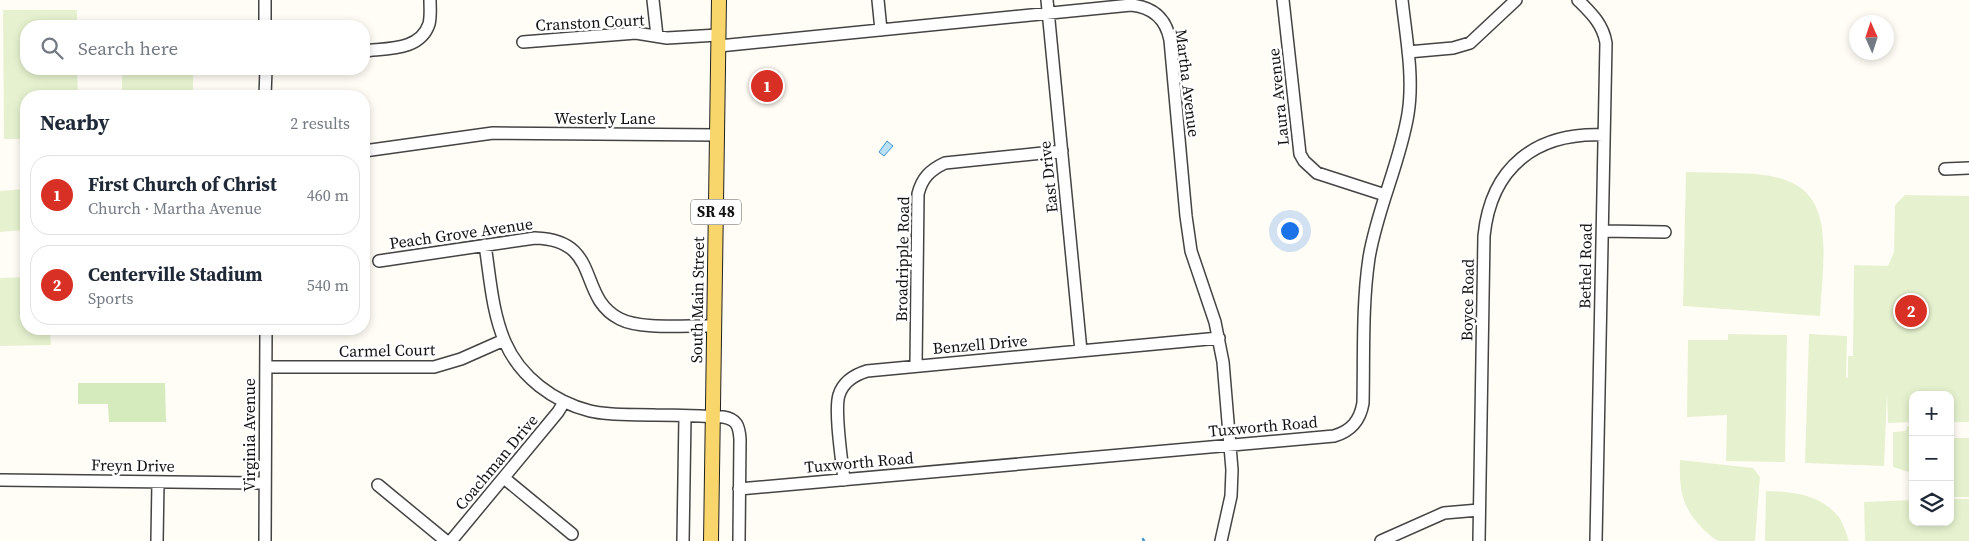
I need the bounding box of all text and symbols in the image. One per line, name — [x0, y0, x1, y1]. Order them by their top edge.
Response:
street label: Cranston Court — [535, 8, 646, 36]
north arrow — [1849, 15, 1894, 60]
search box — [20, 20, 370, 75]
street label: Martha Avenue — [1170, 28, 1206, 138]
icon: search — [38, 34, 66, 62]
text: Search here — [78, 35, 178, 61]
street label: Laura Avenue — [1262, 47, 1294, 147]
pin: 1 — [751, 67, 783, 105]
street label: Westerly Lane — [554, 107, 656, 129]
text: Nearby — [40, 108, 110, 137]
text: 2 results — [290, 112, 350, 134]
street label: East Drive — [1033, 140, 1063, 214]
text: First Church of Christ — [88, 171, 277, 197]
text: 1 — [53, 184, 61, 206]
text: 460 m — [307, 184, 349, 206]
street label: Broadripple Road — [890, 196, 914, 322]
text: Church · Martha Avenue — [88, 197, 262, 219]
road number: SR 48 — [691, 200, 741, 224]
street label: Peach Grove Avenue — [388, 212, 534, 254]
your location — [1277, 218, 1303, 244]
street label: Bethel Road — [1573, 223, 1597, 309]
street label: South Main Street — [685, 236, 709, 363]
street label: Boyce Road — [1455, 259, 1479, 341]
text: Centerville Stadium — [88, 261, 262, 287]
text: 2 — [53, 274, 61, 296]
text: 540 m — [307, 274, 349, 296]
text: Sports — [88, 287, 133, 309]
pin: 2 — [1895, 292, 1927, 330]
street label: Benzell Drive — [932, 329, 1028, 359]
street label: Carmel Court — [339, 338, 436, 362]
street label: Virginia Avenue — [238, 378, 260, 492]
map controls — [1909, 391, 1954, 526]
button: + — [1909, 391, 1954, 436]
street label: Coachman Drive — [449, 409, 543, 515]
street label: Tuxworth Road — [1207, 410, 1319, 442]
button: − — [1909, 436, 1954, 481]
street label: Tuxworth Road — [803, 446, 915, 478]
street label: Freyn Drive — [91, 453, 175, 477]
button: layers — [1909, 481, 1954, 526]

